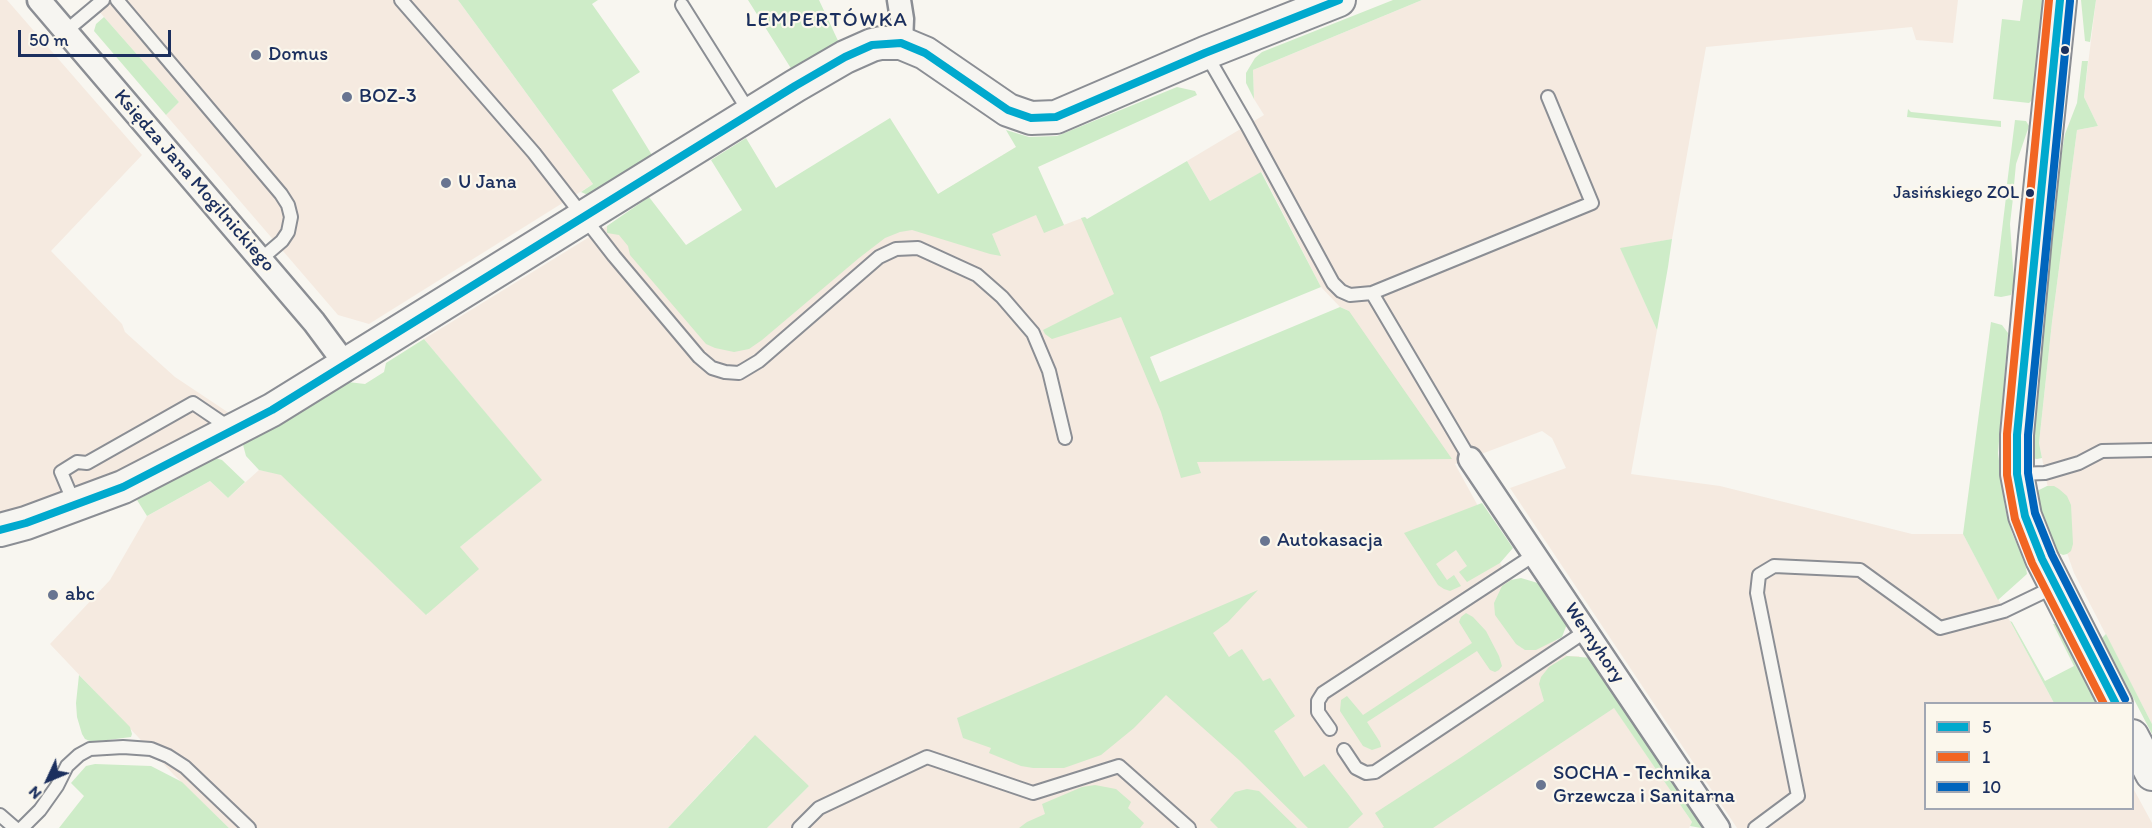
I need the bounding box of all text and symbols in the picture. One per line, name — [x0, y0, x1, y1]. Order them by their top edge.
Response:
district label: LEMPERTÓWKA — [745, 8, 909, 34]
scale bar — [21, 18, 174, 56]
text: 50 m — [29, 29, 69, 51]
place label: Domus — [268, 43, 328, 67]
unlabelled marker — [2059, 44, 2071, 56]
marker: Domus — [249, 48, 263, 62]
street label: Księdza Jana Mogilnickiego — [108, 85, 280, 277]
place label: BOZ-3 — [359, 85, 417, 109]
marker: BOZ-3 — [340, 90, 354, 104]
place label: U Jana — [458, 171, 517, 195]
marker: U Jana — [439, 176, 453, 190]
place label: Jasińskiego ZOL — [1893, 182, 2019, 204]
marker: Jasińskiego ZOL — [2024, 187, 2036, 199]
place label: Autokasacja — [1277, 529, 1383, 553]
marker: Autokasacja — [1258, 534, 1272, 548]
place label: abc — [65, 583, 95, 607]
marker: abc — [46, 588, 60, 602]
street label: Wernyhory — [1558, 598, 1630, 688]
legend — [1924, 702, 2134, 810]
text: 5 — [1982, 716, 1991, 738]
text: 1 — [1982, 746, 1990, 768]
north arrow — [18, 750, 78, 810]
place label: SOCHA - Technika Grzewcza i Sanitarna — [1553, 762, 1735, 809]
text: 10 — [1982, 776, 2001, 798]
marker: SOCHA - Technika Grzewcza i Sanitarna — [1534, 778, 1548, 792]
text: N — [24, 782, 45, 803]

